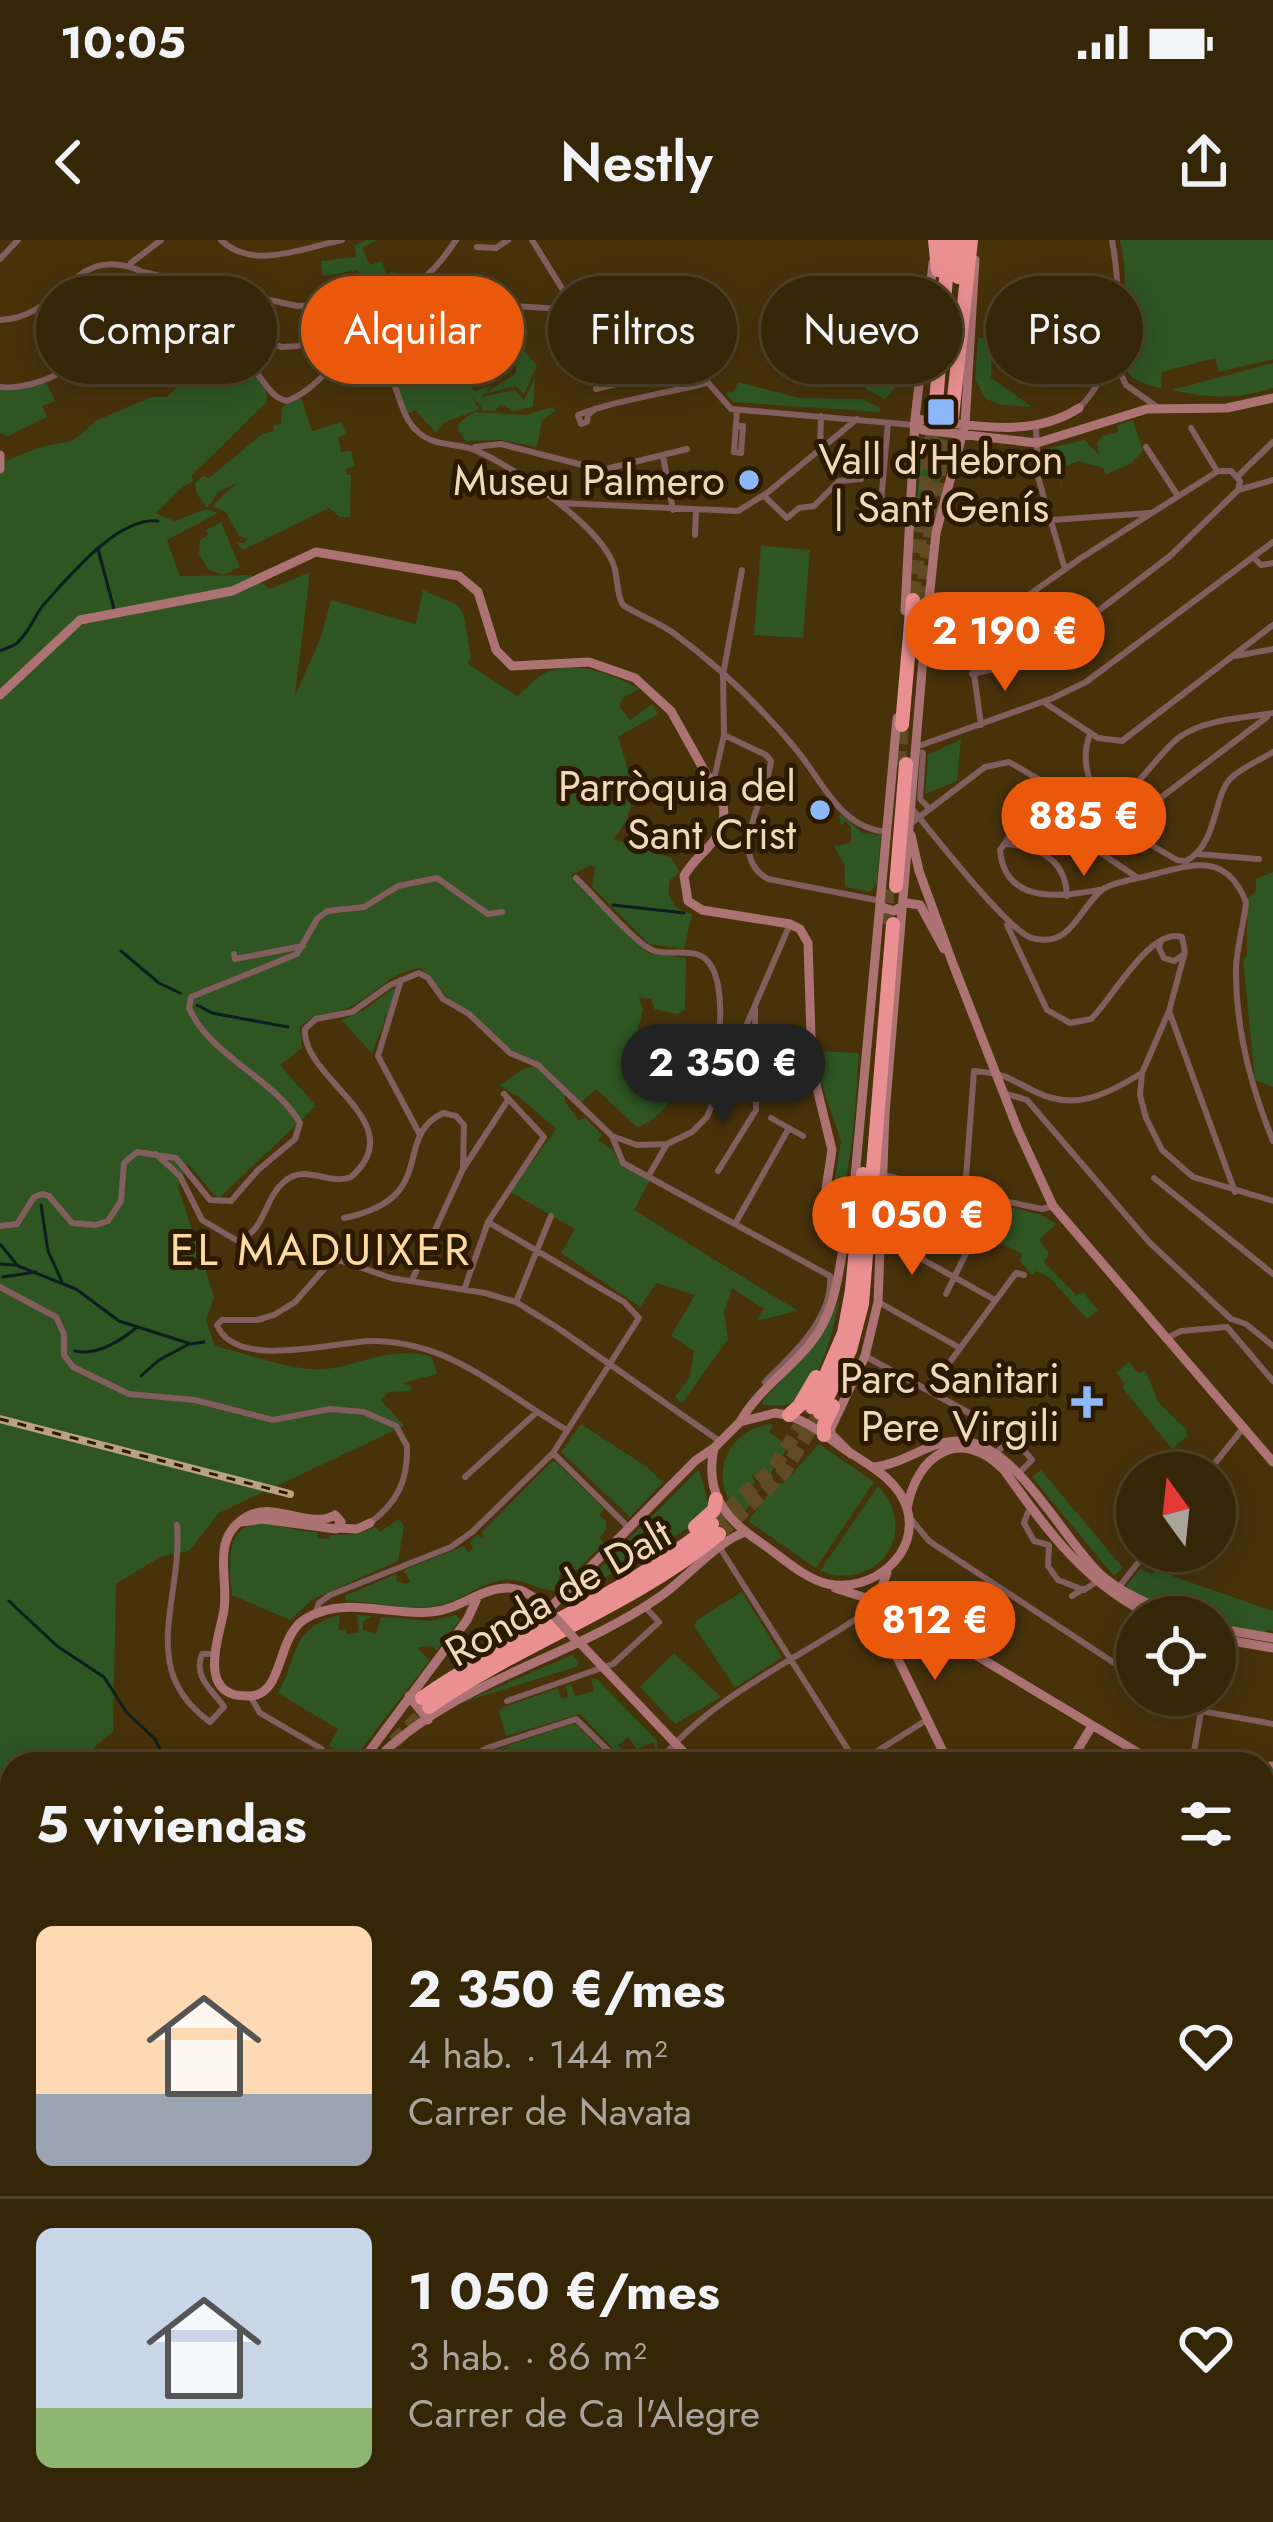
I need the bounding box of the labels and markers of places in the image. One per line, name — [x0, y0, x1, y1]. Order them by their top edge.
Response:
marker: Vall d’Hebron | Sant Genís — [925, 396, 957, 428]
place label: Vall d’Hebron | Sant Genís — [818, 429, 1064, 538]
place label: Museu Palmero — [453, 450, 725, 511]
marker: Museu Palmero — [736, 467, 762, 493]
pin: 2 190 € — [894, 592, 1116, 694]
place label: Parròquia del Sant Crist — [558, 756, 796, 865]
pin: 885 € — [1000, 777, 1168, 879]
marker: Parròquia del Sant Crist — [807, 797, 833, 823]
pin: 2 350 € — [612, 1024, 834, 1126]
pin: 1 050 € — [801, 1176, 1023, 1278]
place label: Parc Sanitari Pere Virgili — [840, 1348, 1060, 1457]
marker: Parc Sanitari Pere Virgili — [1071, 1386, 1103, 1418]
pin: 812 € — [851, 1581, 1019, 1683]

